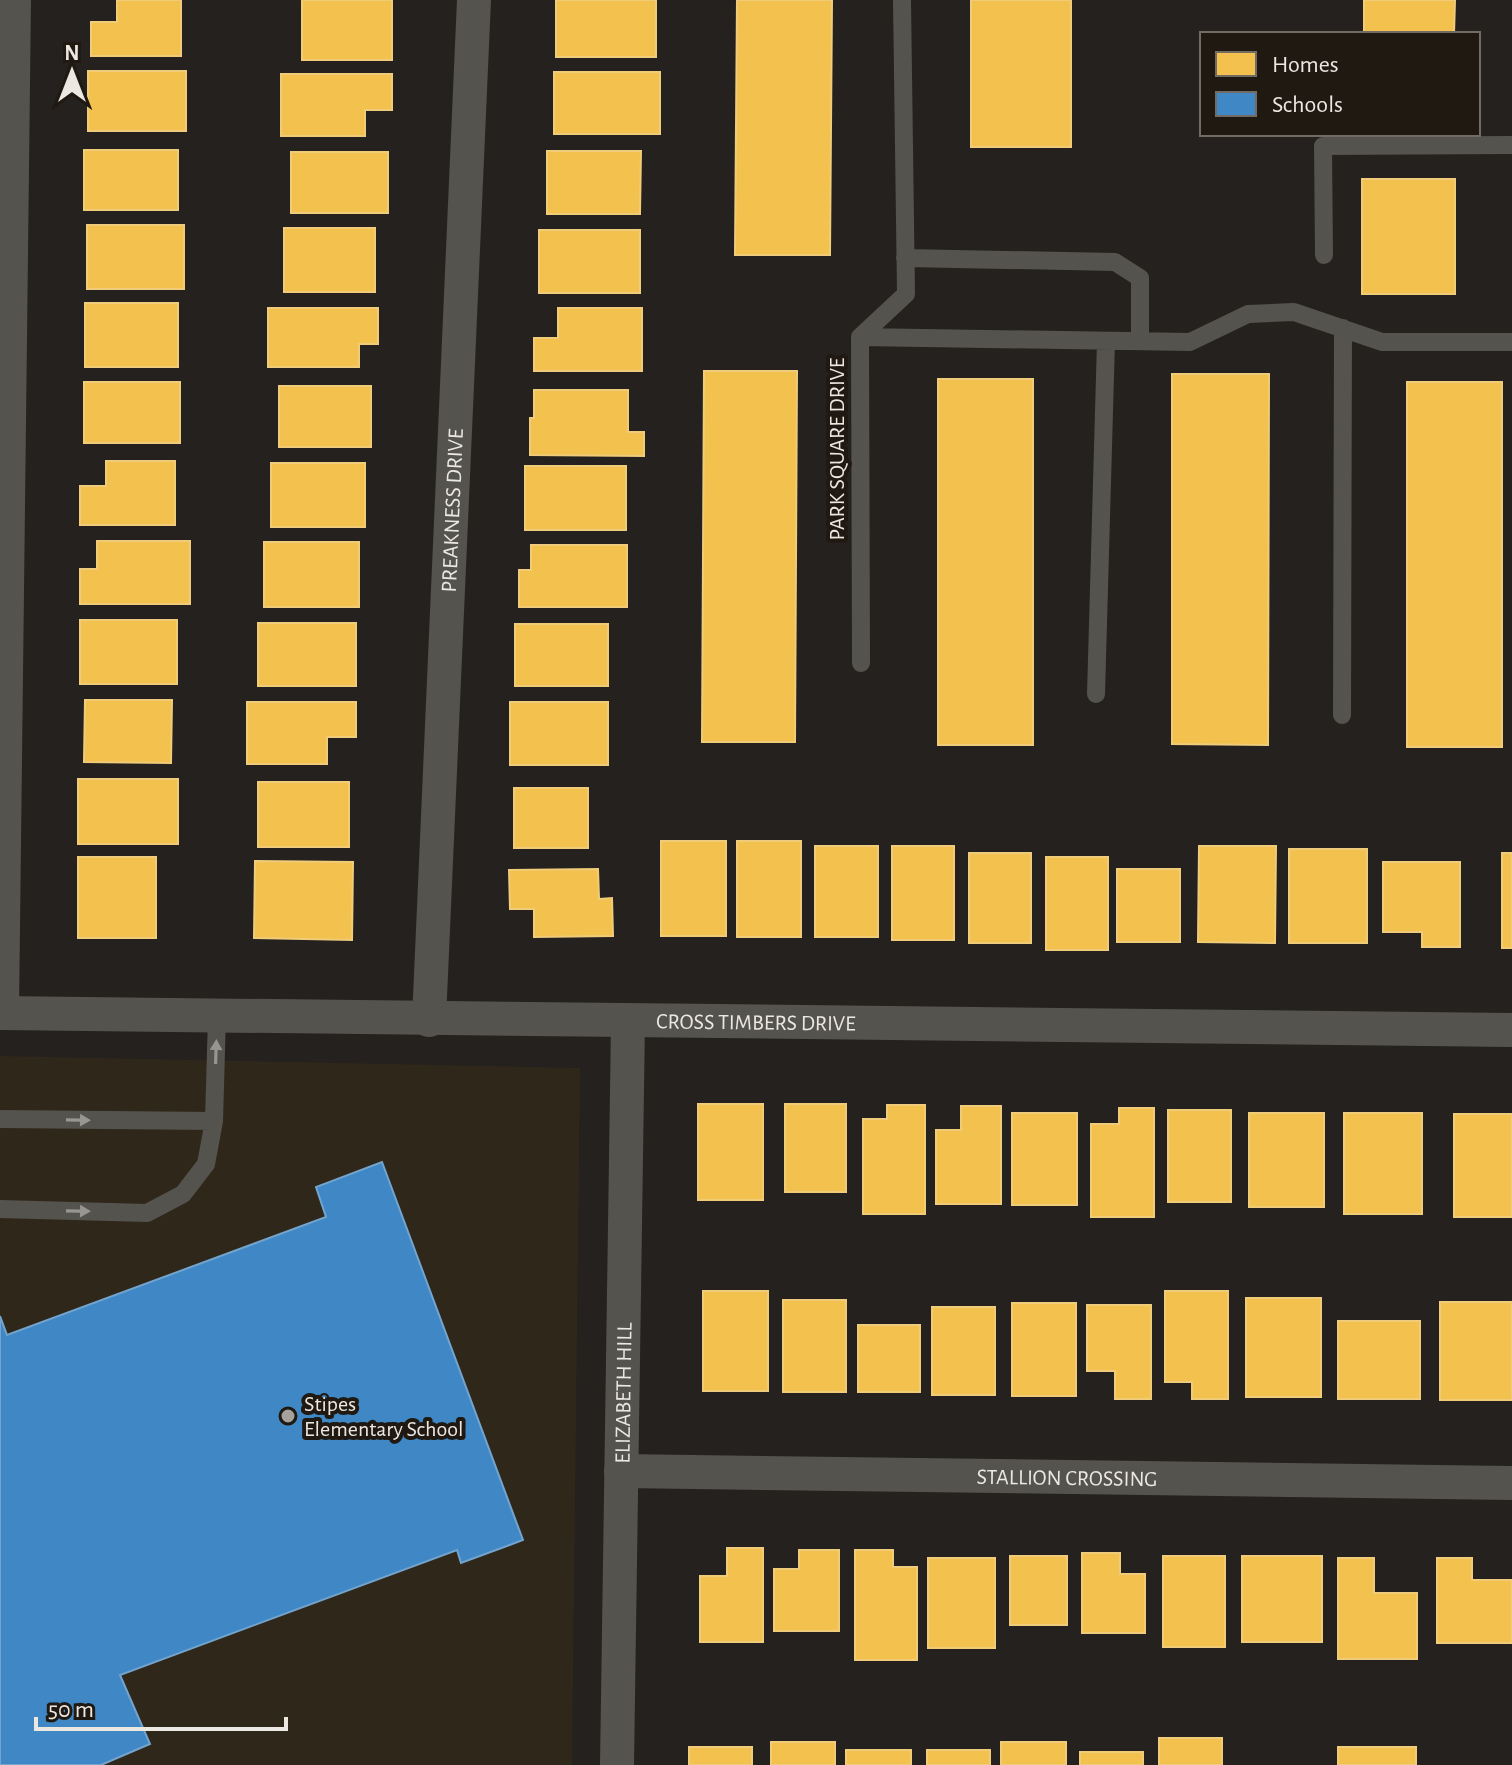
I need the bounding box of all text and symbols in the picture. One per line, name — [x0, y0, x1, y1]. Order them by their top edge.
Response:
north arrow — [32, 32, 112, 112]
legend — [1200, 32, 1480, 136]
text: N — [64, 42, 80, 64]
text: Homes — [1272, 53, 1339, 77]
text: Schools — [1272, 93, 1343, 117]
street label: PARK SQUARE DRIVE — [826, 357, 848, 540]
street label: PREAKNESS DRIVE — [438, 428, 467, 593]
street label: CROSS TIMBERS DRIVE — [656, 1010, 856, 1035]
one-way arrow — [210, 1039, 222, 1064]
one-way arrow — [66, 1113, 91, 1126]
one-way arrow — [66, 1205, 91, 1217]
street label: ELIZABETH HILL — [611, 1321, 636, 1464]
place label: Stipes Elementary School — [304, 1393, 464, 1440]
marker: Stipes Elementary School — [279, 1407, 297, 1425]
street label: STALLION CROSSING — [976, 1466, 1158, 1490]
scale bar — [36, 1681, 286, 1731]
text: 50 m — [48, 1698, 94, 1722]

